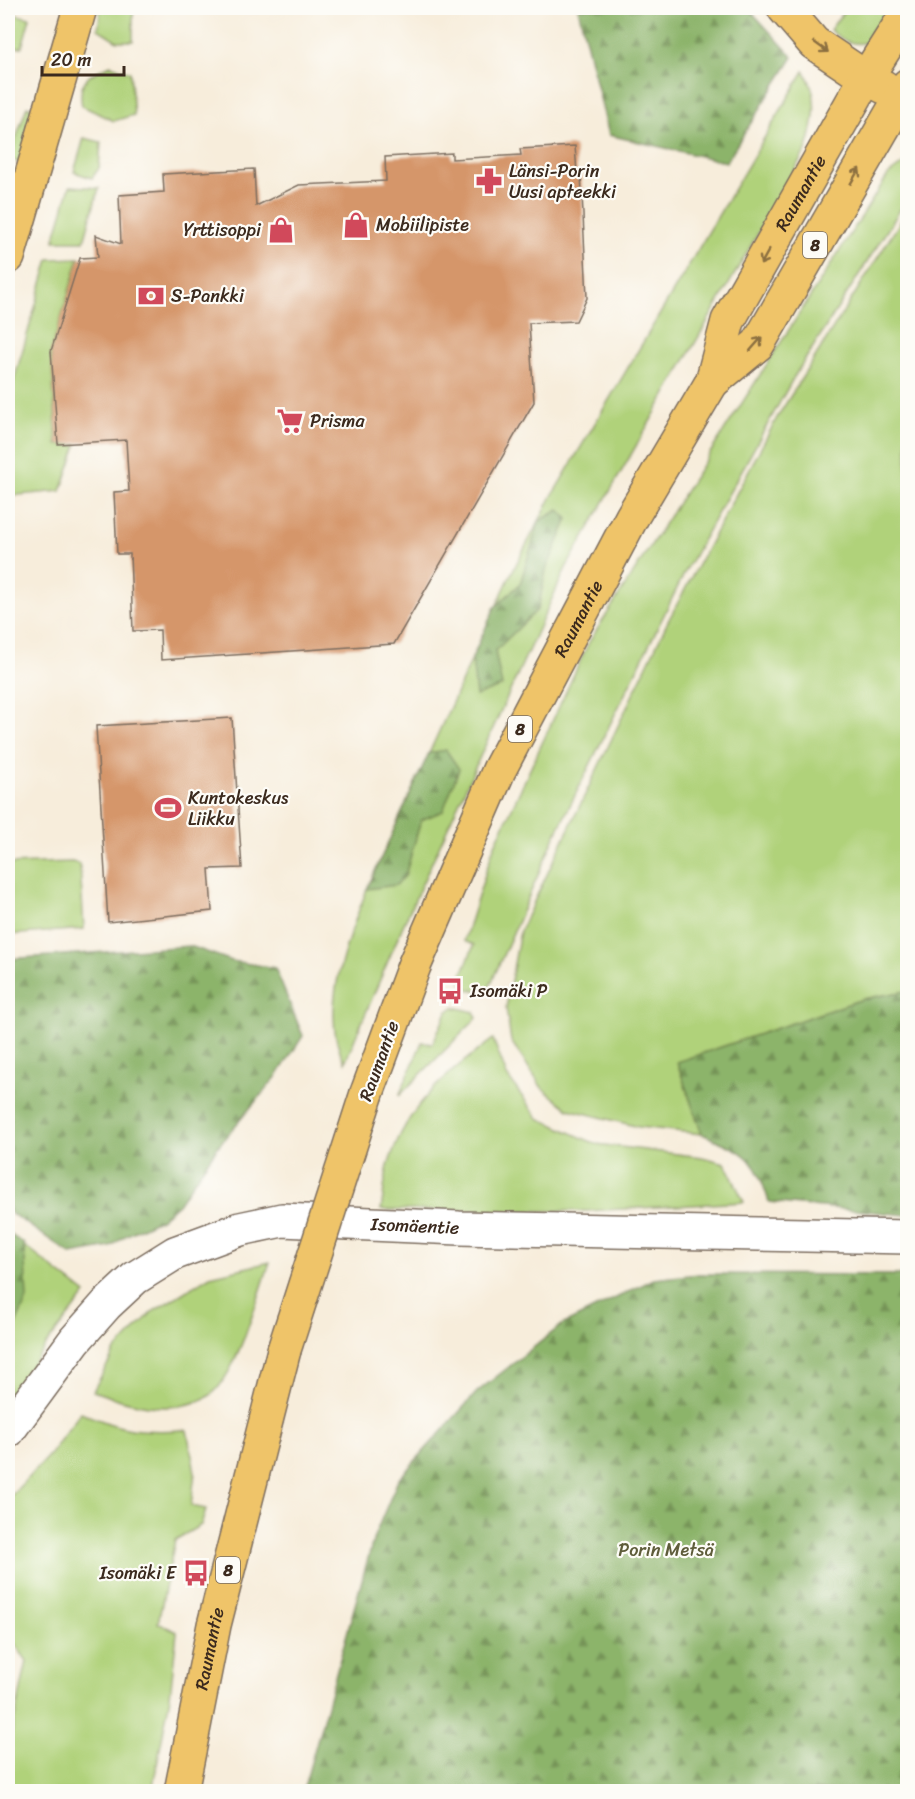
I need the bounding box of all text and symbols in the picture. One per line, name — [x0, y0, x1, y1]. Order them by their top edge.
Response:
scale bar — [42, 39, 124, 77]
one-way arrow — [812, 41, 828, 53]
text: 20 m — [51, 44, 91, 76]
street label: Raumantie — [766, 149, 835, 237]
place label: Länsi-Porin Uusi apteekki — [509, 155, 617, 208]
pharmacy icon: Länsi-Porin Uusi apteekki — [474, 166, 504, 196]
one-way arrow — [849, 168, 861, 185]
place label: Mobiilipiste — [376, 209, 469, 241]
shop icon: Mobiilipiste — [341, 210, 371, 240]
place label: Yrttisoppi — [183, 214, 262, 246]
shop icon: Yrttisoppi — [266, 215, 296, 245]
road number: 8 — [803, 232, 827, 258]
one-way arrow — [758, 248, 770, 265]
place label: S-Pankki — [171, 280, 245, 312]
bank icon: S-Pankki — [136, 281, 166, 311]
one-way arrow — [749, 337, 763, 352]
place label: Prisma — [310, 405, 365, 437]
supermarket icon: Prisma — [275, 406, 305, 436]
street label: Raumantie — [545, 574, 612, 663]
road number: 8 — [508, 716, 532, 742]
place label: Kuntokeskus Liikku — [188, 782, 289, 835]
sports icon: Kuntokeskus Liikku — [153, 793, 183, 823]
place label: Isomäki P — [469, 975, 548, 1007]
bus stop icon: Isomäki P — [435, 976, 465, 1006]
street label: Raumantie — [350, 1016, 408, 1106]
street label: Isomäentie — [369, 1208, 460, 1244]
park label: Porin Metsä — [618, 1534, 715, 1566]
place label: Isomäki E — [98, 1557, 177, 1589]
road number: 8 — [216, 1557, 240, 1583]
bus stop icon: Isomäki E — [181, 1558, 211, 1588]
street label: Raumantie — [185, 1604, 234, 1693]

